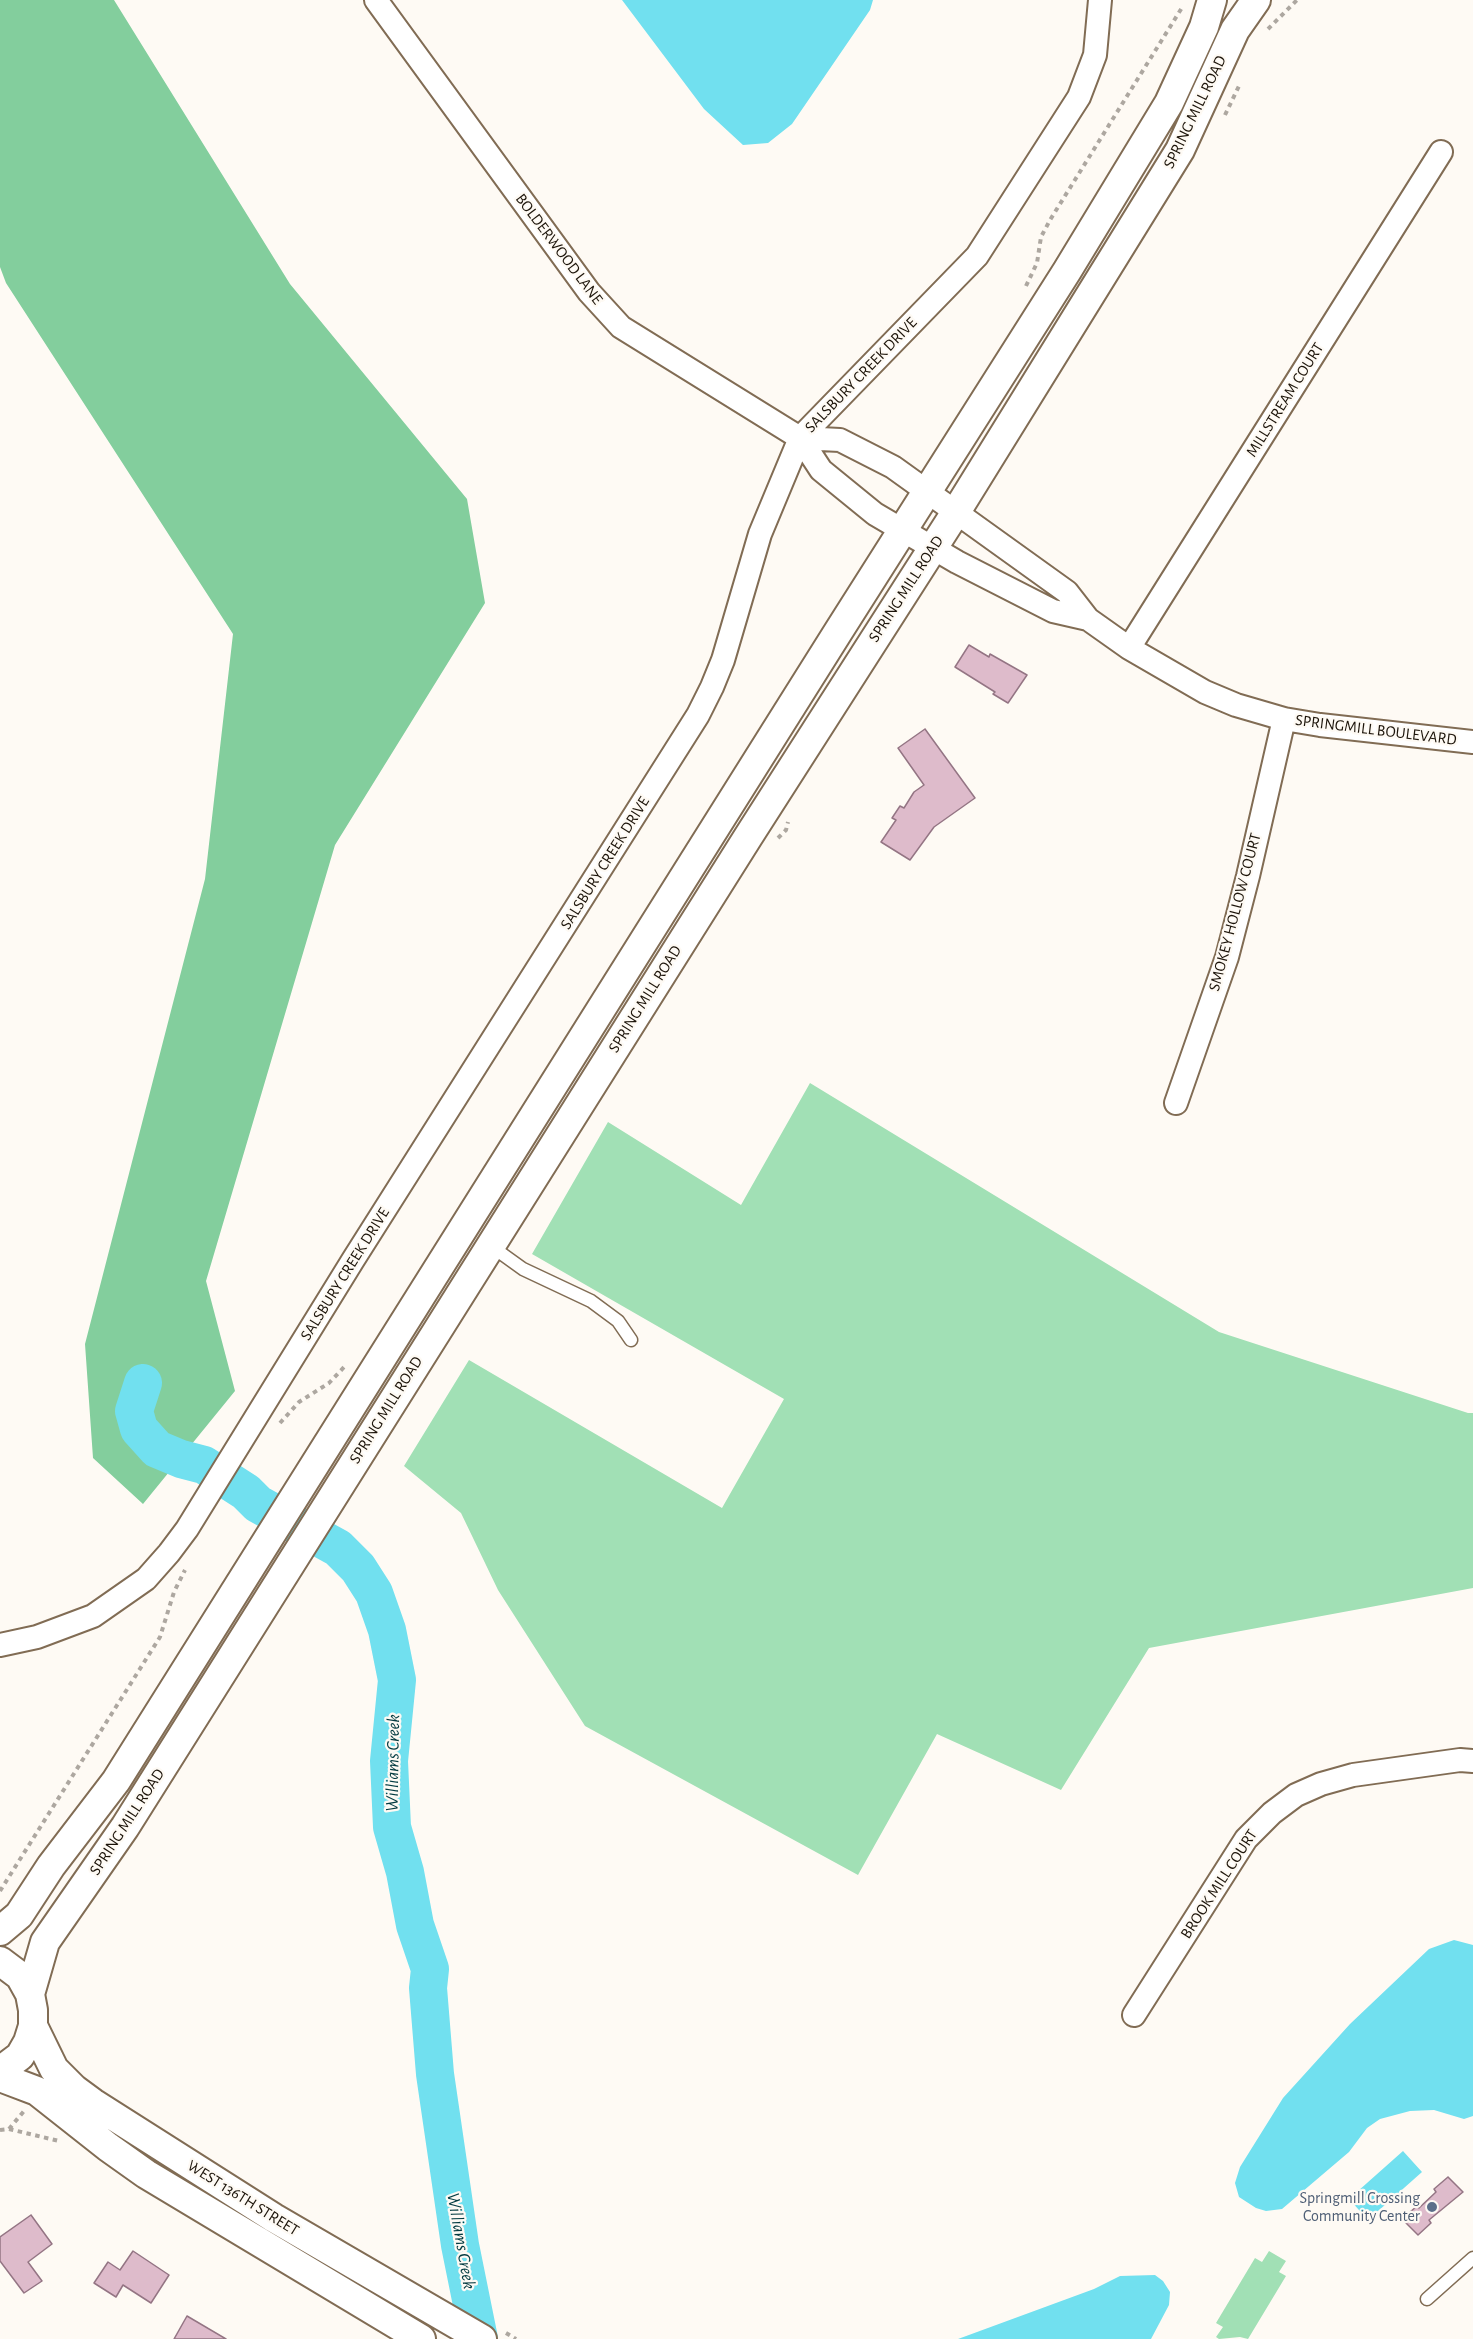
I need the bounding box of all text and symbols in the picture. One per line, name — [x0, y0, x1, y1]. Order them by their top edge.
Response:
street label: SPRING MILL ROAD — [1159, 52, 1231, 172]
street label: BOLDERWOOD LANE — [511, 190, 607, 308]
street label: SALSBURY CREEK DRIVE — [801, 313, 921, 437]
street label: MILLSTREAM COURT — [1242, 339, 1328, 461]
street label: SPRING MILL ROAD — [864, 532, 948, 646]
street label: SPRINGMILL BOULEVARD — [1294, 711, 1458, 749]
street label: SALSBURY CREEK DRIVE — [556, 793, 654, 933]
street label: SMOKEY HOLLOW COURT — [1205, 831, 1265, 993]
street label: SPRING MILL ROAD — [604, 942, 686, 1056]
street label: SALSBURY CREEK DRIVE — [296, 1204, 394, 1344]
street label: SPRING MILL ROAD — [345, 1353, 427, 1467]
water label: Williams Creek — [381, 1714, 405, 1812]
street label: SPRING MILL ROAD — [85, 1765, 169, 1879]
street label: BROOK MILL COURT — [1177, 1826, 1261, 1942]
street label: WEST 136TH STREET — [184, 2156, 302, 2240]
place label: Springmill Crossing Community Center — [1299, 2188, 1420, 2226]
water label: Williams Creek — [442, 2191, 480, 2291]
marker: Springmill Crossing Community Center — [1425, 2200, 1439, 2214]

